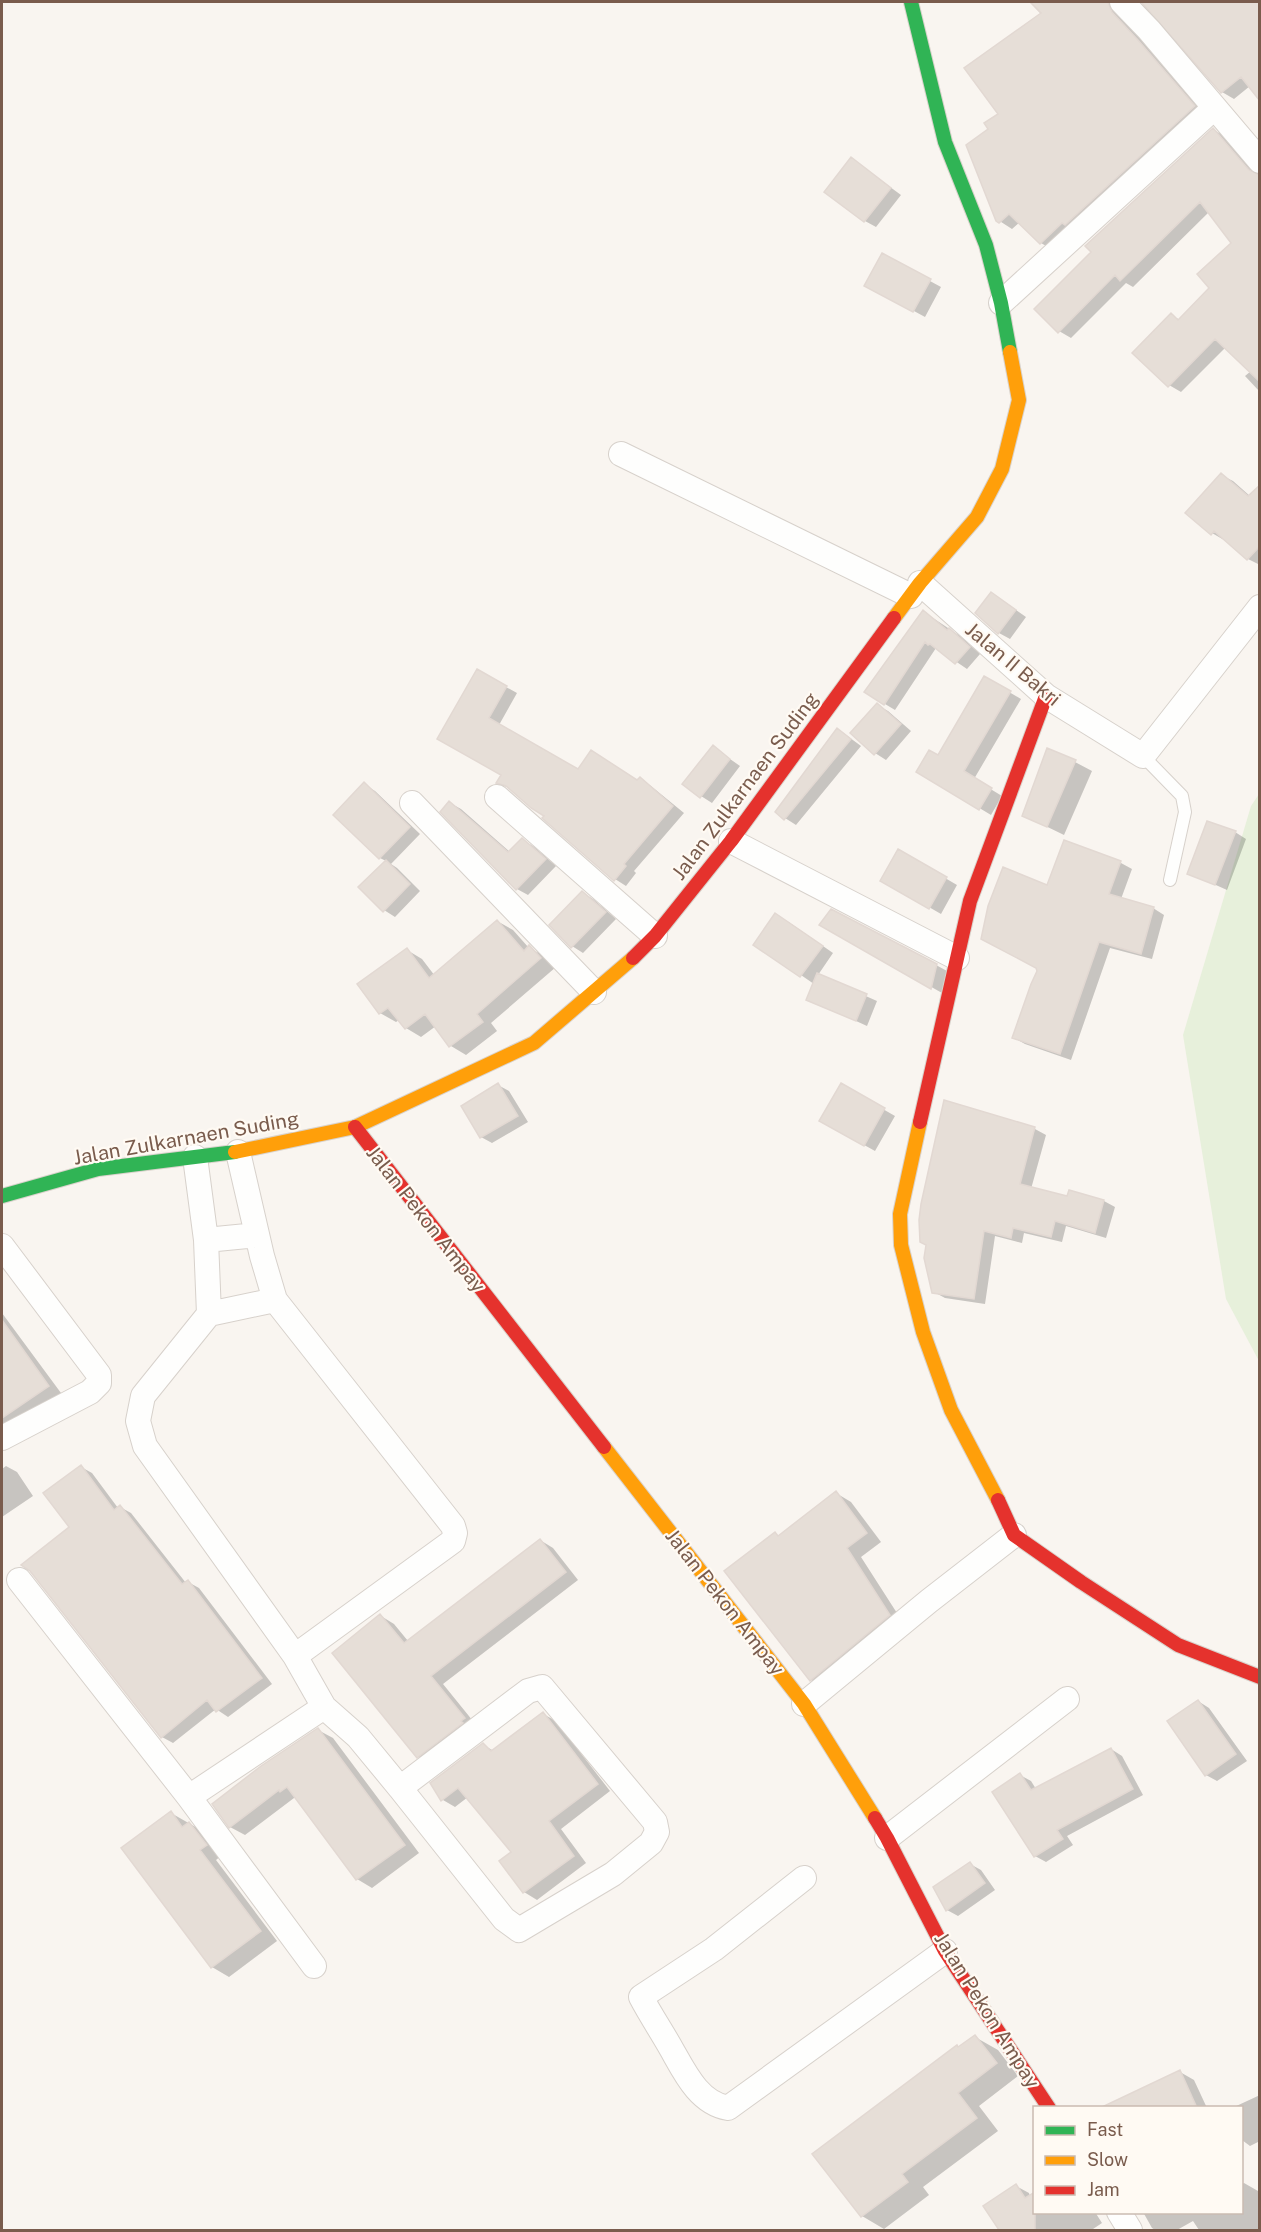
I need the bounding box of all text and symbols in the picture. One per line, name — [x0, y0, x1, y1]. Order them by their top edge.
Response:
street label: Jalan II Bakri — [961, 617, 1065, 711]
street label: Jalan Zulkarnaen Suding — [667, 687, 823, 885]
street label: Jalan Zulkarnaen Suding — [71, 1106, 301, 1170]
street label: Jalan Pekon Ampay — [361, 1141, 491, 1297]
street label: Jalan Pekon Ampay — [660, 1524, 790, 1680]
street label: Jalan Pekon Ampay — [929, 1928, 1045, 2093]
legend — [1033, 2106, 1243, 2214]
text: Fast — [1087, 2119, 1123, 2140]
text: Slow — [1087, 2149, 1128, 2170]
text: Jam — [1087, 2179, 1120, 2200]

